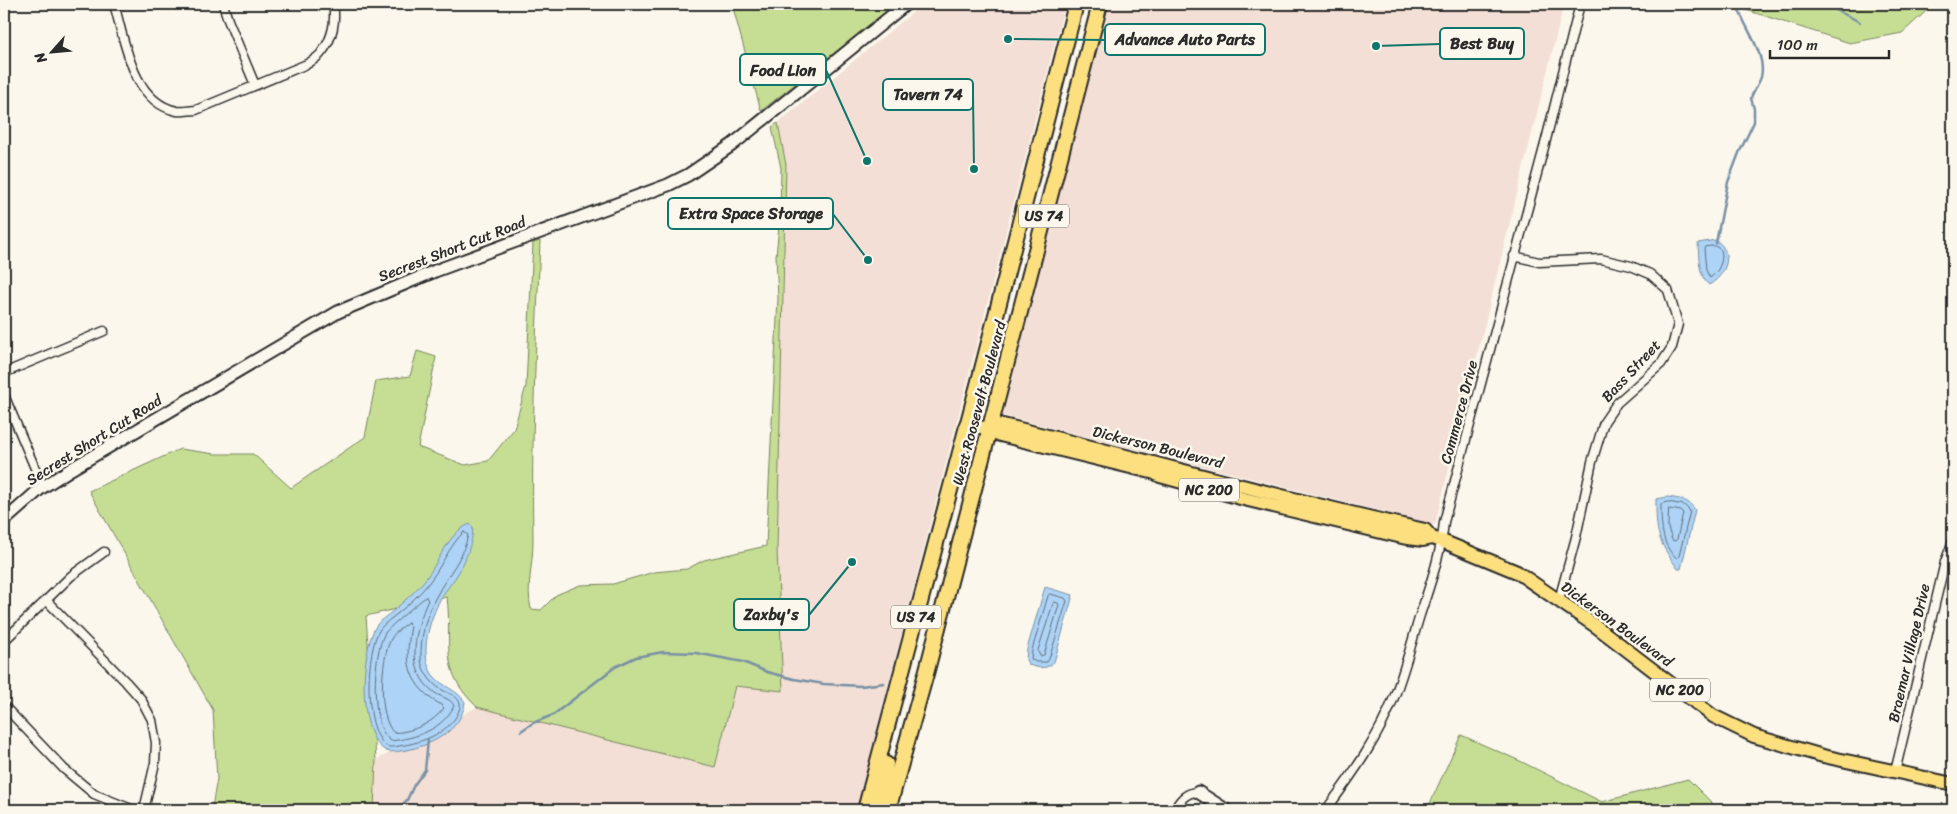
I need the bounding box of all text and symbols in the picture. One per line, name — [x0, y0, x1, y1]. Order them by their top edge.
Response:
callout: Advance Auto Parts — [1105, 24, 1265, 55]
text: Advance Auto Parts — [1114, 25, 1256, 54]
north arrow — [28, 28, 78, 78]
callout: Best Buy — [1440, 28, 1524, 59]
scale bar — [1770, 28, 1888, 60]
text: Best Buy — [1450, 29, 1515, 58]
text: 100 m — [1777, 32, 1818, 58]
text: N — [27, 47, 55, 69]
callout: Food Lion — [740, 54, 826, 85]
text: Food Lion — [749, 56, 816, 85]
callout: Tavern 74 — [883, 79, 973, 110]
text: Tavern 74 — [893, 80, 963, 109]
callout: Extra Space Storage — [668, 198, 833, 229]
text: Extra Space Storage — [679, 199, 823, 228]
road number: US 74 — [1019, 205, 1069, 228]
street label: Secrest Short Cut Road — [374, 208, 531, 289]
street label: West Roosevelt Boulevard — [945, 317, 1014, 488]
street label: Bass Street — [1595, 333, 1668, 408]
street label: Commerce Drive — [1433, 357, 1485, 467]
street label: Secrest Short Cut Road — [21, 387, 168, 492]
street label: Dickerson Boulevard — [1090, 418, 1227, 476]
road number: NC 200 — [1179, 478, 1239, 502]
street label: Dickerson Boulevard — [1555, 574, 1680, 675]
street label: Braemar Village Drive — [1880, 581, 1938, 725]
callout: Zaxby's — [734, 599, 809, 630]
text: Zaxby's — [742, 600, 799, 629]
road number: US 74 — [891, 606, 941, 628]
road number: NC 200 — [1650, 678, 1710, 702]

